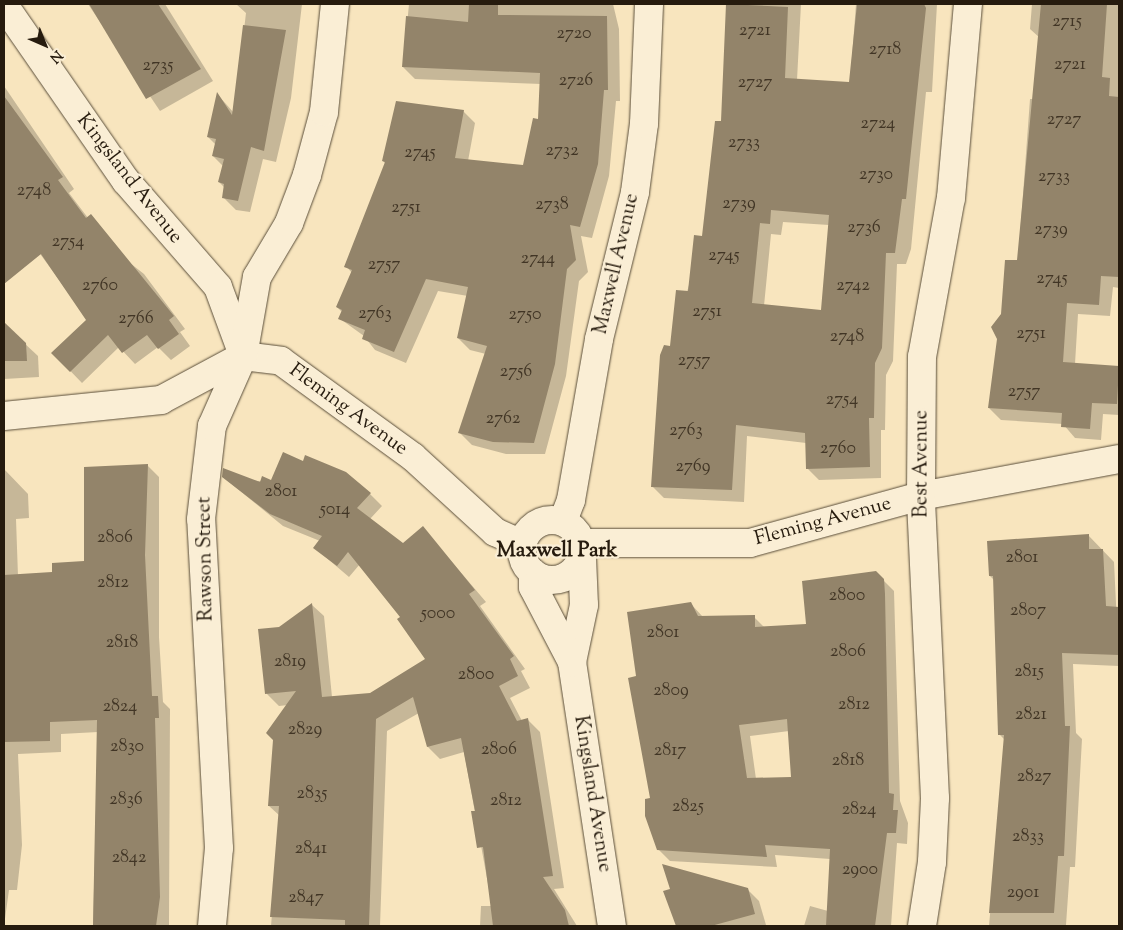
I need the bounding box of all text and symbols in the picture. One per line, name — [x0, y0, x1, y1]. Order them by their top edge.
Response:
house number: 2715 — [1052, 11, 1082, 33]
north arrow — [20, 20, 70, 70]
house number: 2721 — [739, 20, 771, 42]
house number: 2720 — [556, 23, 592, 45]
house number: 2718 — [869, 39, 901, 61]
text: N — [44, 45, 66, 67]
house number: 2721 — [1054, 54, 1086, 76]
house number: 2735 — [143, 55, 173, 77]
house number: 2726 — [559, 70, 593, 92]
house number: 2727 — [738, 72, 772, 94]
street label: Kingsland Avenue — [71, 109, 187, 249]
house number: 2727 — [1047, 109, 1081, 131]
house number: 2724 — [861, 113, 895, 135]
house number: 2733 — [728, 132, 760, 154]
house number: 2732 — [545, 140, 579, 162]
house number: 2745 — [404, 142, 436, 164]
house number: 2730 — [859, 164, 893, 186]
house number: 2733 — [1038, 166, 1070, 188]
house number: 2748 — [17, 180, 51, 202]
street label: Maxwell Avenue — [589, 191, 645, 337]
house number: 2739 — [722, 193, 756, 215]
house number: 2738 — [535, 194, 569, 216]
house number: 2751 — [391, 197, 421, 219]
house number: 2736 — [847, 217, 881, 239]
house number: 2739 — [1034, 219, 1068, 241]
house number: 2754 — [52, 231, 84, 253]
house number: 2745 — [708, 245, 740, 267]
house number: 2744 — [521, 248, 555, 270]
house number: 2757 — [368, 254, 400, 276]
house number: 2745 — [1036, 268, 1068, 290]
house number: 2760 — [82, 275, 118, 297]
house number: 2742 — [836, 275, 870, 297]
house number: 2751 — [692, 301, 722, 323]
house number: 2763 — [358, 303, 392, 325]
house number: 2750 — [508, 304, 542, 326]
house number: 2766 — [118, 308, 154, 330]
house number: 2751 — [1016, 323, 1046, 345]
house number: 2748 — [830, 326, 864, 348]
house number: 2757 — [678, 350, 710, 372]
street label: Fleming Avenue — [284, 359, 412, 461]
house number: 2756 — [500, 361, 532, 383]
house number: 2757 — [1008, 381, 1040, 403]
house number: 2754 — [826, 389, 858, 411]
house number: 2762 — [486, 408, 520, 430]
street label: Best Avenue — [910, 410, 934, 518]
house number: 2763 — [669, 420, 703, 442]
house number: 2760 — [820, 438, 856, 460]
house number: 2769 — [675, 456, 711, 478]
house number: 2801 — [265, 481, 297, 503]
street label: Fleming Avenue — [752, 492, 894, 552]
street label: Rawson Street — [193, 496, 219, 622]
house number: 5014 — [320, 499, 350, 521]
house number: 2806 — [97, 527, 133, 549]
district label: Maxwell Park — [496, 538, 618, 564]
house number: 2801 — [1006, 547, 1038, 569]
house number: 2812 — [97, 572, 129, 594]
house number: 2800 — [829, 585, 865, 607]
house number: 2807 — [1010, 600, 1046, 622]
house number: 5000 — [421, 603, 455, 625]
house number: 2801 — [647, 622, 679, 644]
house number: 2818 — [106, 632, 138, 654]
house number: 2806 — [830, 641, 866, 663]
house number: 2819 — [274, 651, 306, 673]
house number: 2815 — [1014, 661, 1044, 683]
house number: 2800 — [458, 664, 494, 686]
house number: 2809 — [653, 680, 689, 702]
house number: 2812 — [838, 694, 870, 716]
house number: 2824 — [103, 696, 137, 718]
house number: 2821 — [1015, 704, 1047, 726]
street label: Kingsland Avenue — [568, 714, 616, 874]
house number: 2829 — [288, 719, 322, 741]
house number: 2830 — [110, 736, 144, 758]
house number: 2806 — [481, 739, 517, 761]
house number: 2817 — [654, 740, 686, 762]
house number: 2818 — [832, 750, 864, 772]
house number: 2827 — [1017, 766, 1051, 788]
house number: 2835 — [297, 783, 327, 805]
house number: 2836 — [109, 789, 143, 811]
house number: 2812 — [490, 790, 522, 812]
house number: 2825 — [672, 796, 704, 818]
house number: 2824 — [842, 799, 876, 821]
house number: 2833 — [1012, 826, 1044, 848]
house number: 2841 — [295, 838, 327, 860]
house number: 2842 — [112, 847, 146, 869]
house number: 2900 — [842, 859, 878, 881]
house number: 2901 — [1007, 882, 1039, 904]
house number: 2847 — [288, 887, 324, 909]

